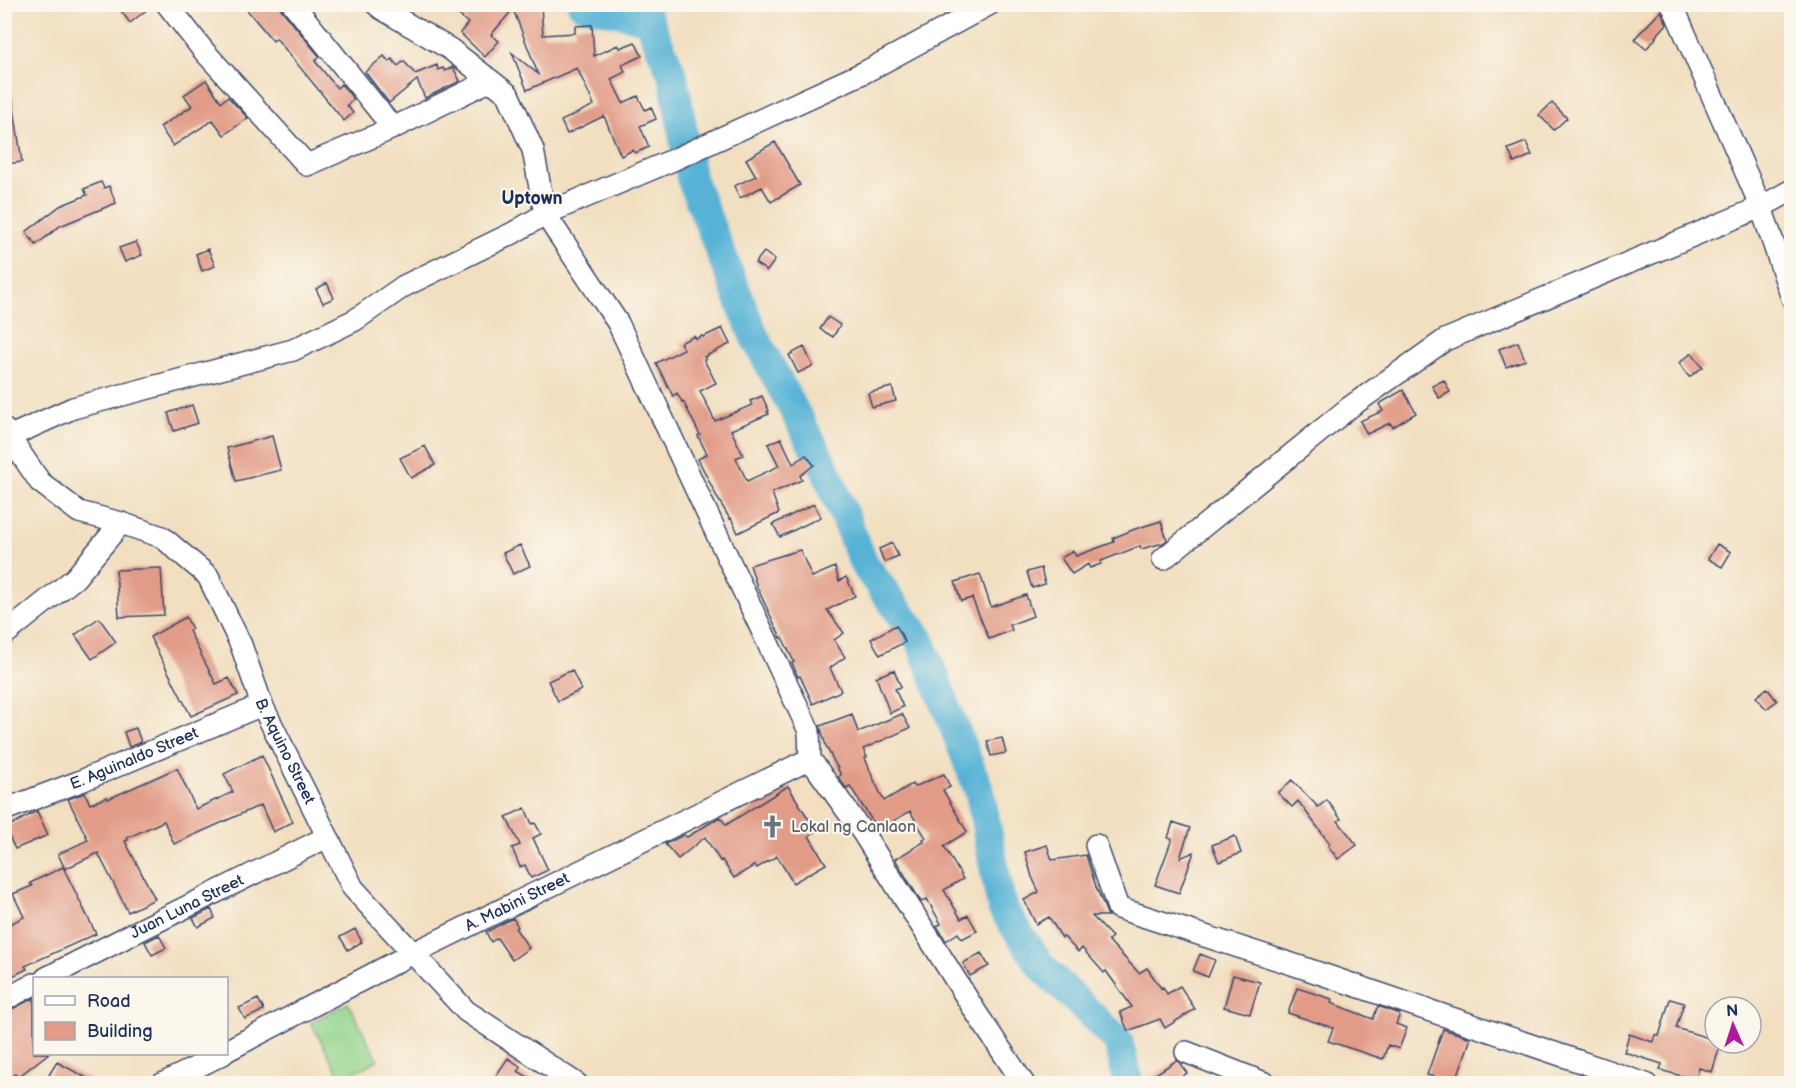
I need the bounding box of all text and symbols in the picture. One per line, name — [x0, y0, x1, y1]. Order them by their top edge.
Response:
district label: Uptown — [502, 188, 562, 209]
street label: B. Aquino Street — [251, 696, 319, 807]
street label: E. Aguinaldo Street — [67, 723, 201, 794]
church icon: Lokal ng Canlaon — [760, 814, 786, 840]
place label: Lokal ng Canlaon — [791, 818, 916, 837]
street label: A. Mabini Street — [462, 869, 572, 936]
street label: Juan Luna Street — [127, 871, 247, 943]
legend — [33, 977, 228, 1055]
text: Road — [87, 991, 131, 1012]
north arrow — [1703, 995, 1763, 1055]
text: N — [1726, 1002, 1739, 1021]
text: Building — [87, 1021, 153, 1042]

